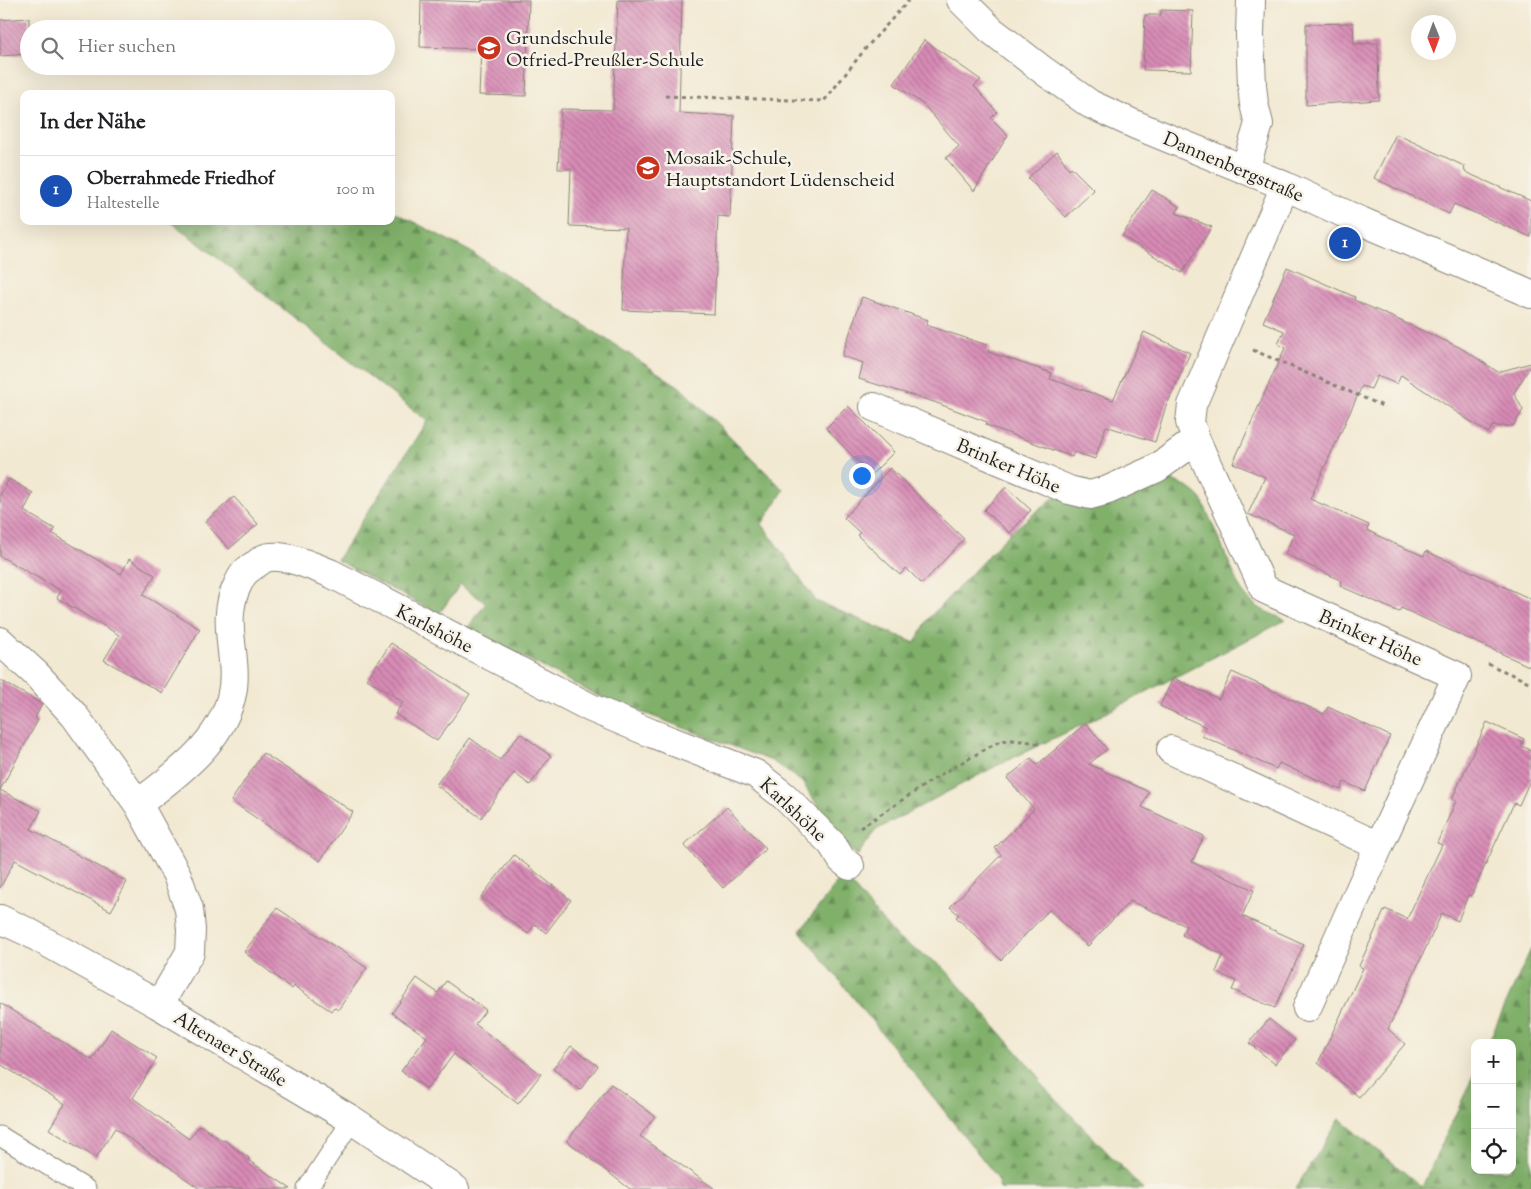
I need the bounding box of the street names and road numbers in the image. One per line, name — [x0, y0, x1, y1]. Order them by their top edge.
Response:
street label: Dannenbergstraße — [1159, 127, 1308, 210]
street label: Brinker Höhe — [952, 433, 1064, 501]
street label: Karlshöhe — [391, 599, 477, 661]
street label: Brinker Höhe — [1314, 604, 1426, 674]
street label: Karlshöhe — [753, 773, 832, 849]
street label: Altenaer Straße — [168, 1006, 292, 1095]

